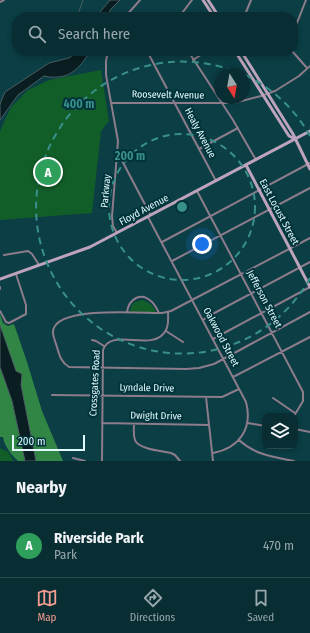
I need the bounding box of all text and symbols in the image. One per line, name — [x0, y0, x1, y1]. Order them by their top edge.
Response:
search box — [12, 12, 298, 56]
icon: search — [26, 23, 48, 45]
text: Search here — [58, 25, 130, 43]
north arrow — [214, 68, 250, 104]
street label: Roosevelt Avenue — [132, 88, 204, 102]
text: 400 m — [64, 97, 94, 111]
street label: Healy Avenue — [182, 106, 218, 160]
text: 200 m — [114, 149, 145, 163]
pin: A — [35, 157, 61, 187]
street label: Parkway — [99, 173, 113, 208]
street label: East Locust Street — [257, 177, 302, 248]
street label: Floyd Avenue — [117, 192, 171, 228]
centre of rings — [175, 200, 189, 214]
your location — [192, 234, 212, 254]
street label: Jefferson Street — [244, 268, 285, 331]
street label: Oakwood Street — [200, 305, 242, 369]
street label: Crossgates Road — [87, 349, 103, 417]
street label: Lyndale Drive — [120, 382, 175, 394]
street label: Dwight Drive — [130, 410, 182, 422]
map controls — [262, 413, 298, 449]
button: layers — [262, 413, 298, 449]
scale bar — [12, 433, 85, 452]
text: 200 m — [18, 435, 45, 448]
text: Nearby — [16, 477, 67, 498]
text: Riverside Park — [54, 529, 144, 547]
text: A — [25, 538, 33, 553]
text: 470 m — [263, 538, 294, 553]
text: Park — [54, 547, 77, 562]
tab: Map — [36, 587, 58, 624]
tab: Directions — [130, 587, 175, 624]
tab: Saved — [247, 587, 274, 624]

